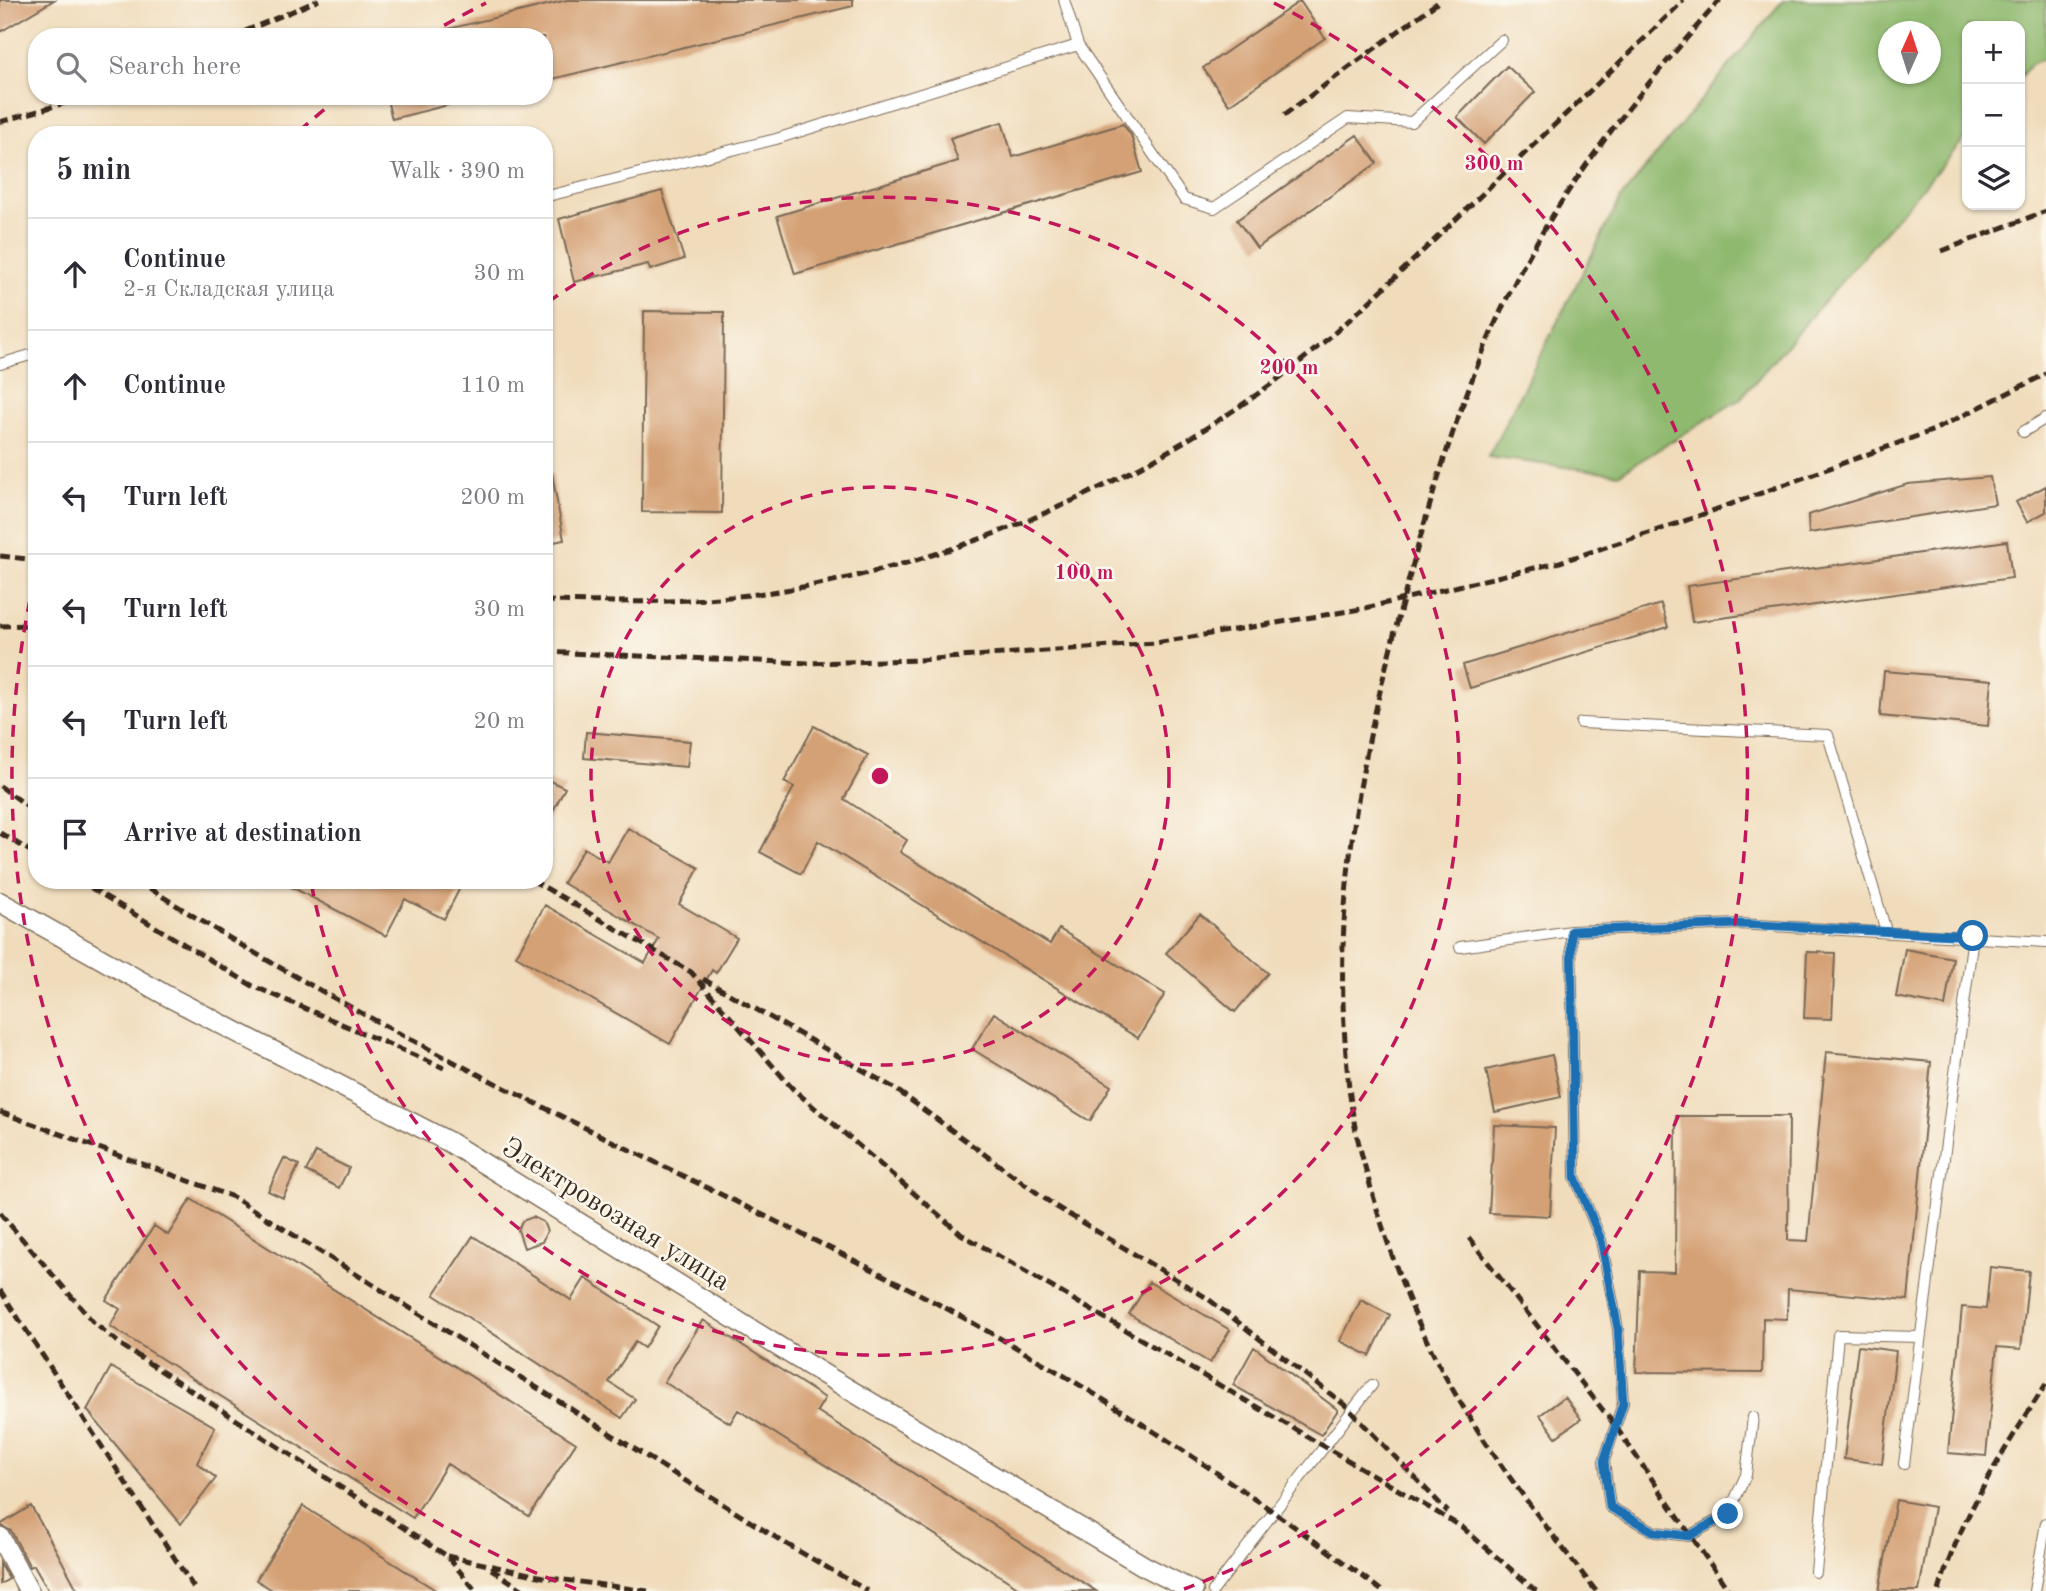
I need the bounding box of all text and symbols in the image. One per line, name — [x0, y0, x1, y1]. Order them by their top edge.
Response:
north arrow — [1878, 21, 1941, 84]
map controls — [1962, 21, 2025, 210]
button: + — [1962, 21, 2025, 84]
search box — [28, 28, 553, 105]
icon: search — [52, 48, 90, 86]
text: Search here — [108, 54, 241, 80]
button: − — [1962, 84, 2025, 147]
button: layers — [1962, 147, 2025, 210]
text: 300 m — [1464, 154, 1524, 175]
text: 5 min — [56, 156, 131, 186]
text: Walk · 390 m — [389, 160, 525, 183]
text: Continue — [123, 247, 226, 273]
icon: ahead — [56, 255, 94, 293]
text: 30 m — [474, 262, 525, 285]
text: 2-я Складская улица — [123, 278, 335, 301]
text: 200 m — [1259, 358, 1319, 379]
icon: ahead — [56, 367, 94, 405]
text: Continue — [123, 373, 226, 399]
text: 110 m — [460, 374, 525, 397]
icon: left — [56, 479, 94, 517]
text: Turn left — [123, 485, 228, 511]
text: 200 m — [460, 486, 525, 509]
text: 100 m — [1054, 563, 1114, 584]
icon: left — [56, 591, 94, 629]
text: Turn left — [123, 597, 228, 623]
text: 30 m — [474, 598, 525, 621]
icon: left — [56, 703, 94, 741]
text: Turn left — [123, 709, 228, 735]
text: 20 m — [474, 710, 525, 733]
centre of rings — [868, 764, 892, 788]
icon: arrive — [56, 815, 94, 853]
text: Arrive at destination — [123, 821, 362, 847]
route start — [1957, 920, 1988, 951]
street label: Электровозная улица — [496, 1134, 735, 1297]
route end — [1712, 1498, 1743, 1529]

